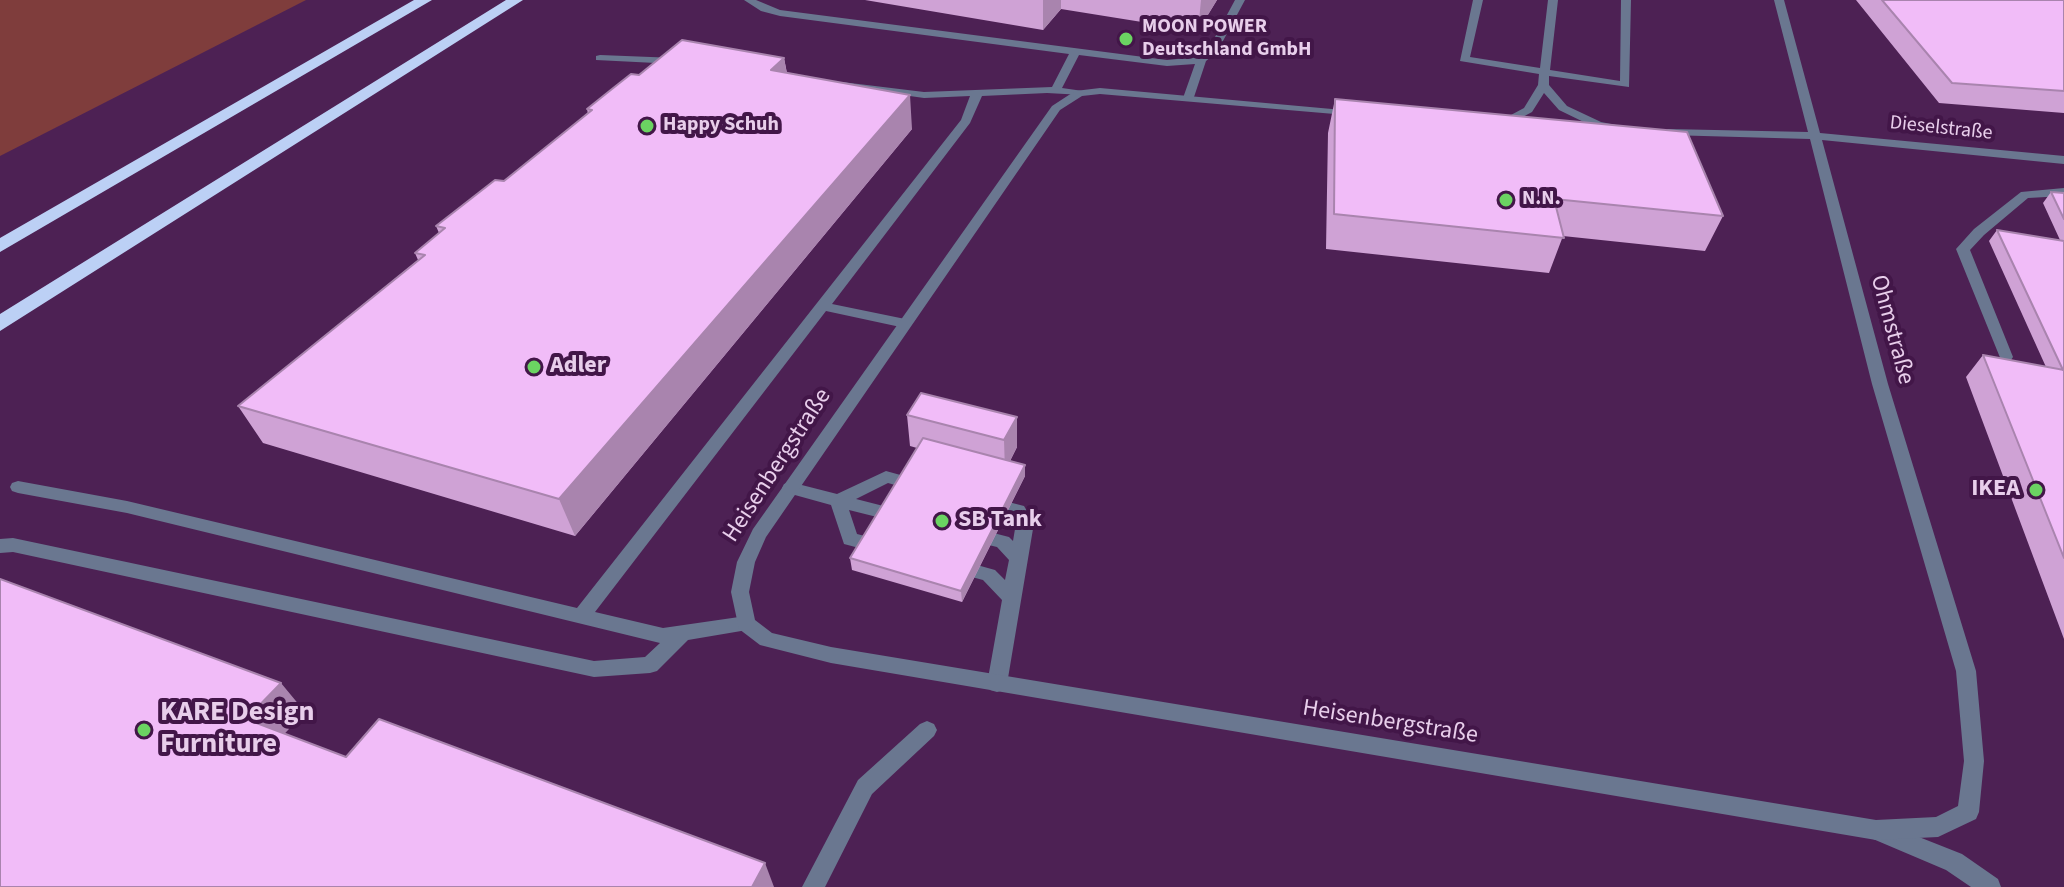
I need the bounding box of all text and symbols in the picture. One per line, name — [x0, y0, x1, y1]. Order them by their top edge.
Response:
place label: MOON POWER Deutschland GmbH — [1142, 16, 1312, 63]
marker: MOON POWER Deutschland GmbH — [1117, 30, 1135, 48]
street label: Dieselstraße — [1888, 112, 1994, 146]
place label: Happy Schuh — [663, 114, 779, 138]
marker: Happy Schuh — [638, 117, 656, 135]
place label: N.N. — [1522, 188, 1561, 212]
marker: N.N. — [1497, 191, 1515, 209]
street label: Ohmstraße — [1863, 272, 1919, 388]
place label: Adler — [550, 353, 606, 381]
marker: Adler — [525, 358, 543, 376]
street label: Heisenbergstraße — [718, 384, 838, 548]
place label: IKEA — [1971, 476, 2020, 504]
marker: IKEA — [2027, 481, 2045, 499]
place label: SB Tank — [958, 507, 1042, 535]
marker: SB Tank — [933, 512, 951, 530]
street label: Heisenbergstraße — [1300, 695, 1480, 751]
place label: KARE Design Furniture — [160, 697, 314, 763]
marker: KARE Design Furniture — [135, 721, 153, 739]

